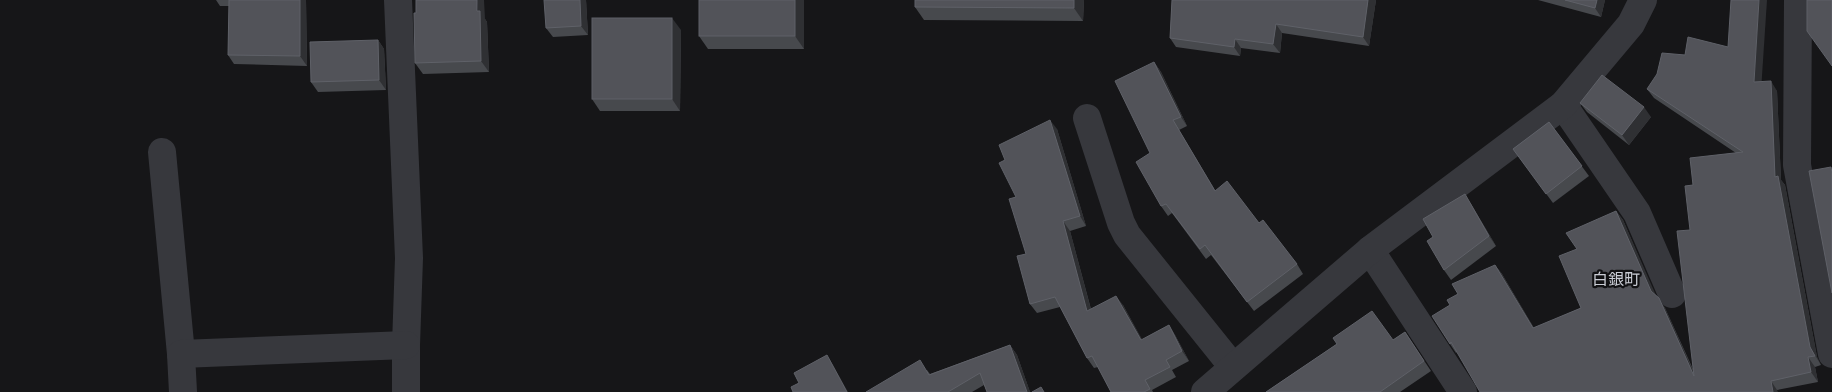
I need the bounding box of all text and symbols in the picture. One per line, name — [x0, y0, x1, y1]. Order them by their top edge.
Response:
district label: 白銀町 — [1592, 270, 1640, 288]

